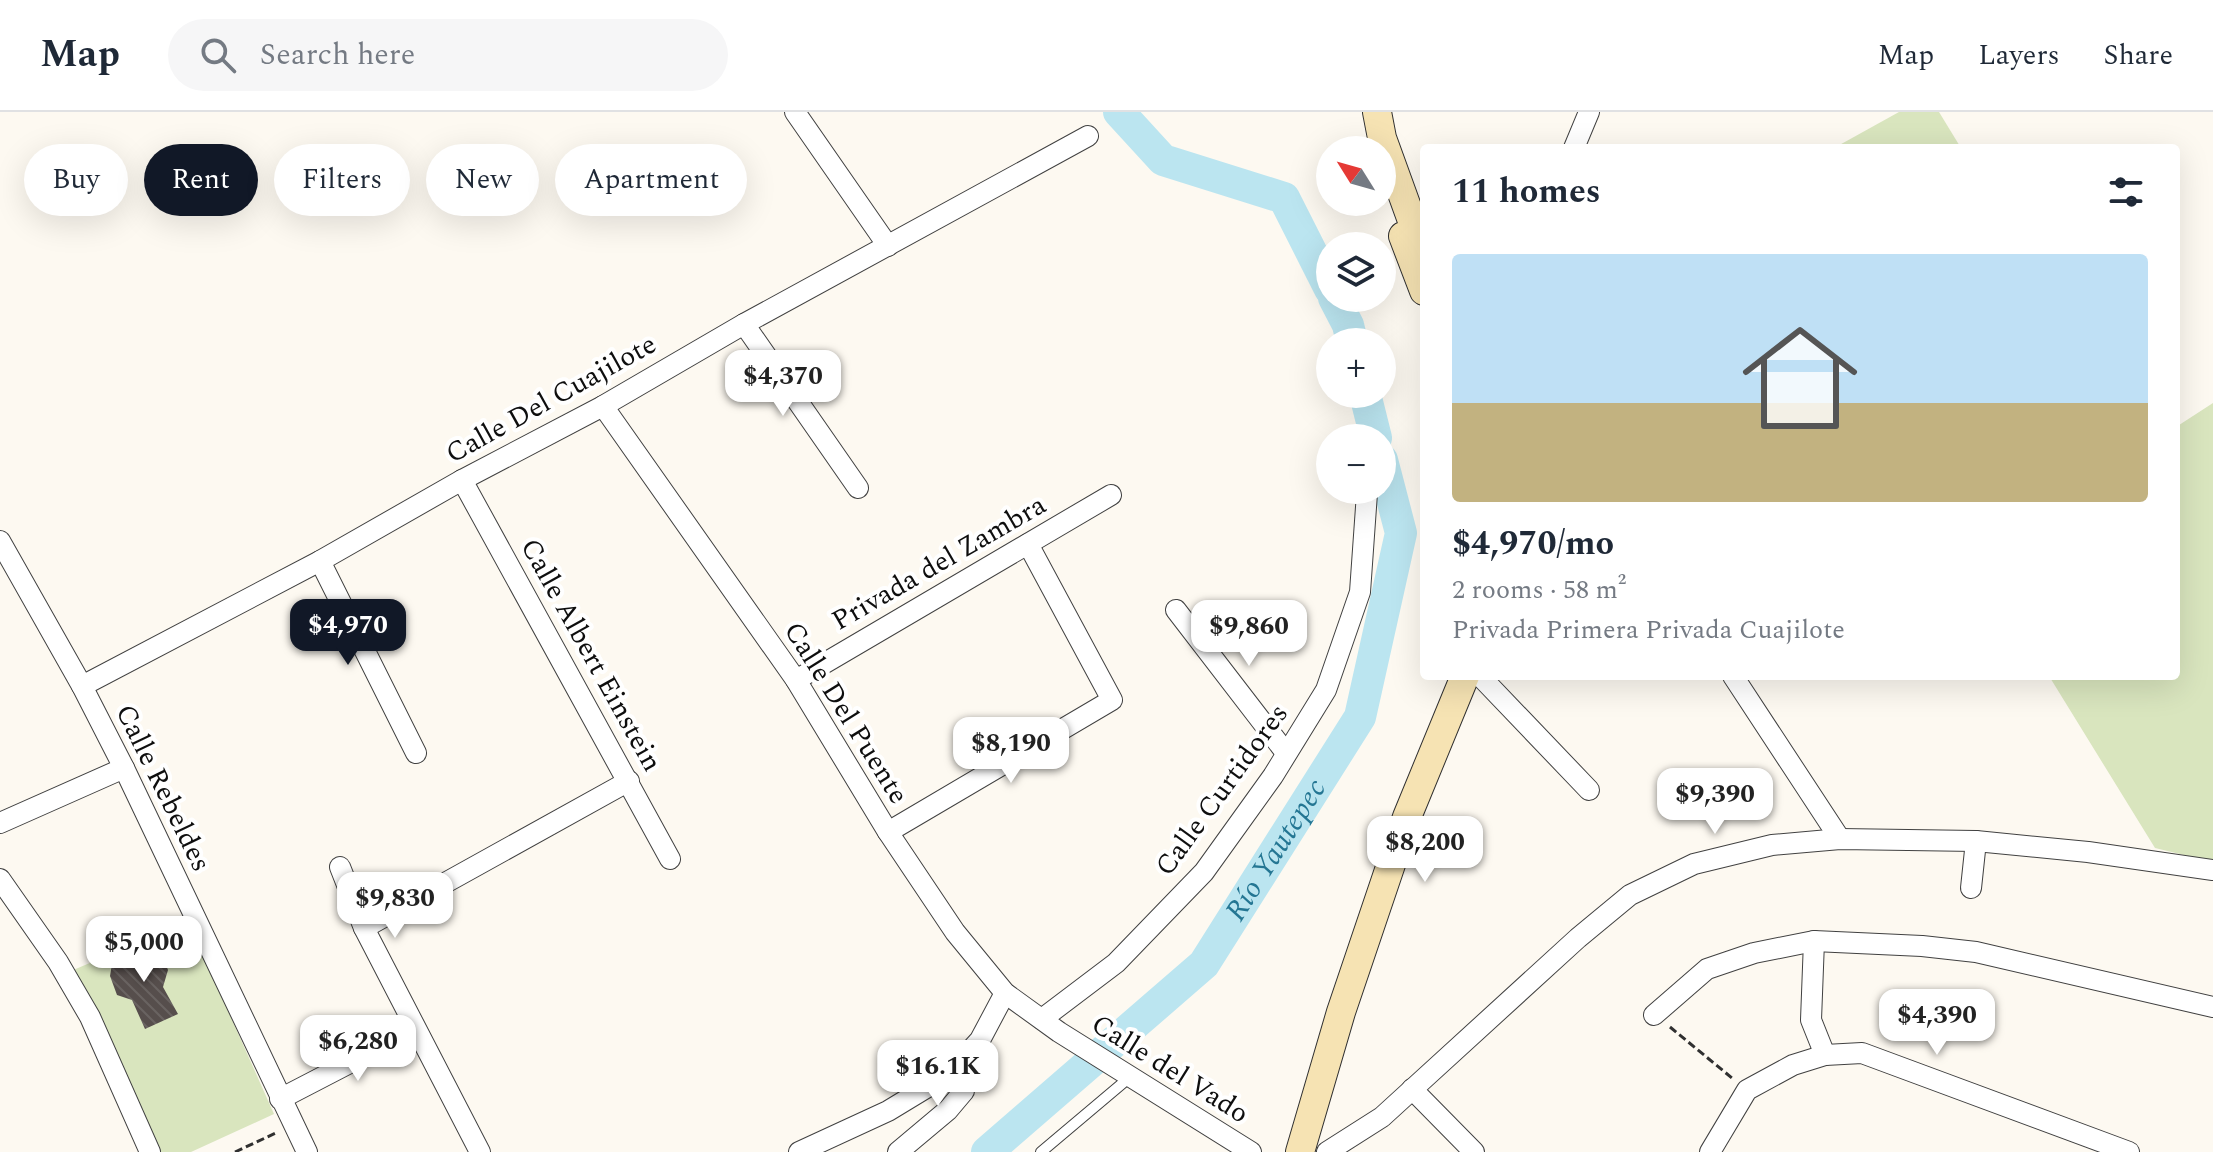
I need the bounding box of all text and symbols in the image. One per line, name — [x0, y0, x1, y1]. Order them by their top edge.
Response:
search box — [168, 19, 728, 91]
text: Map — [40, 26, 120, 84]
text: Search here — [260, 32, 415, 78]
icon: search — [196, 33, 240, 77]
text: Map — [1878, 34, 1934, 77]
text: Layers — [1978, 34, 2060, 77]
text: Share — [2104, 34, 2173, 77]
north arrow — [1316, 136, 1396, 216]
map controls — [1316, 136, 1396, 504]
chip: Buy — [24, 144, 128, 216]
chip: Rent — [144, 144, 258, 216]
chip: Filters — [274, 144, 410, 216]
chip: New — [426, 144, 539, 216]
chip: Apartment — [555, 144, 747, 216]
text: 11 homes — [1452, 166, 1601, 218]
icon: filters — [2104, 170, 2148, 214]
button: layers — [1316, 232, 1396, 312]
icon: home — [1728, 306, 1872, 450]
street label: Calle Del Cuajilote — [438, 323, 664, 475]
button: + — [1316, 328, 1396, 408]
pin: $4,370 — [718, 350, 848, 418]
text: $4,370 — [743, 356, 823, 396]
button: − — [1316, 424, 1396, 504]
street label: Privada del Zambra — [824, 484, 1055, 642]
text: $4,970/mo — [1452, 518, 1614, 570]
street label: Calle Albert Einstein — [509, 530, 673, 780]
text: 2 rooms · 58 m² — [1452, 570, 1626, 610]
pin: $4,970 — [283, 599, 413, 667]
pin: $9,860 — [1184, 600, 1314, 668]
text: $4,970 — [308, 605, 388, 645]
text: $9,860 — [1209, 606, 1289, 646]
text: Privada Primera Privada Cuajilote — [1452, 610, 1845, 650]
street label: Calle Del Puente — [773, 613, 919, 813]
street label: Calle Curtidores — [1145, 695, 1299, 885]
street label: Calle Rebeldes — [104, 697, 222, 879]
pin: $8,190 — [946, 717, 1076, 785]
text: $8,190 — [971, 723, 1051, 763]
pin: $9,390 — [1650, 768, 1780, 836]
water label: Río Yautepec — [1214, 769, 1339, 930]
text: $9,390 — [1675, 774, 1755, 814]
pin: $8,200 — [1360, 816, 1490, 884]
text: $8,200 — [1385, 822, 1465, 862]
pin: $9,830 — [330, 872, 460, 940]
text: $9,830 — [355, 878, 435, 918]
pin: $5,000 — [79, 916, 209, 984]
text: $5,000 — [104, 922, 184, 962]
pin: $4,390 — [1872, 989, 2002, 1057]
text: $4,390 — [1897, 995, 1977, 1035]
street label: Calle del Vado — [1083, 1003, 1257, 1135]
pin: $6,280 — [293, 1015, 423, 1083]
text: $6,280 — [318, 1021, 398, 1061]
pin: $16.1K — [873, 1040, 1003, 1108]
text: $16.1K — [895, 1046, 981, 1086]

